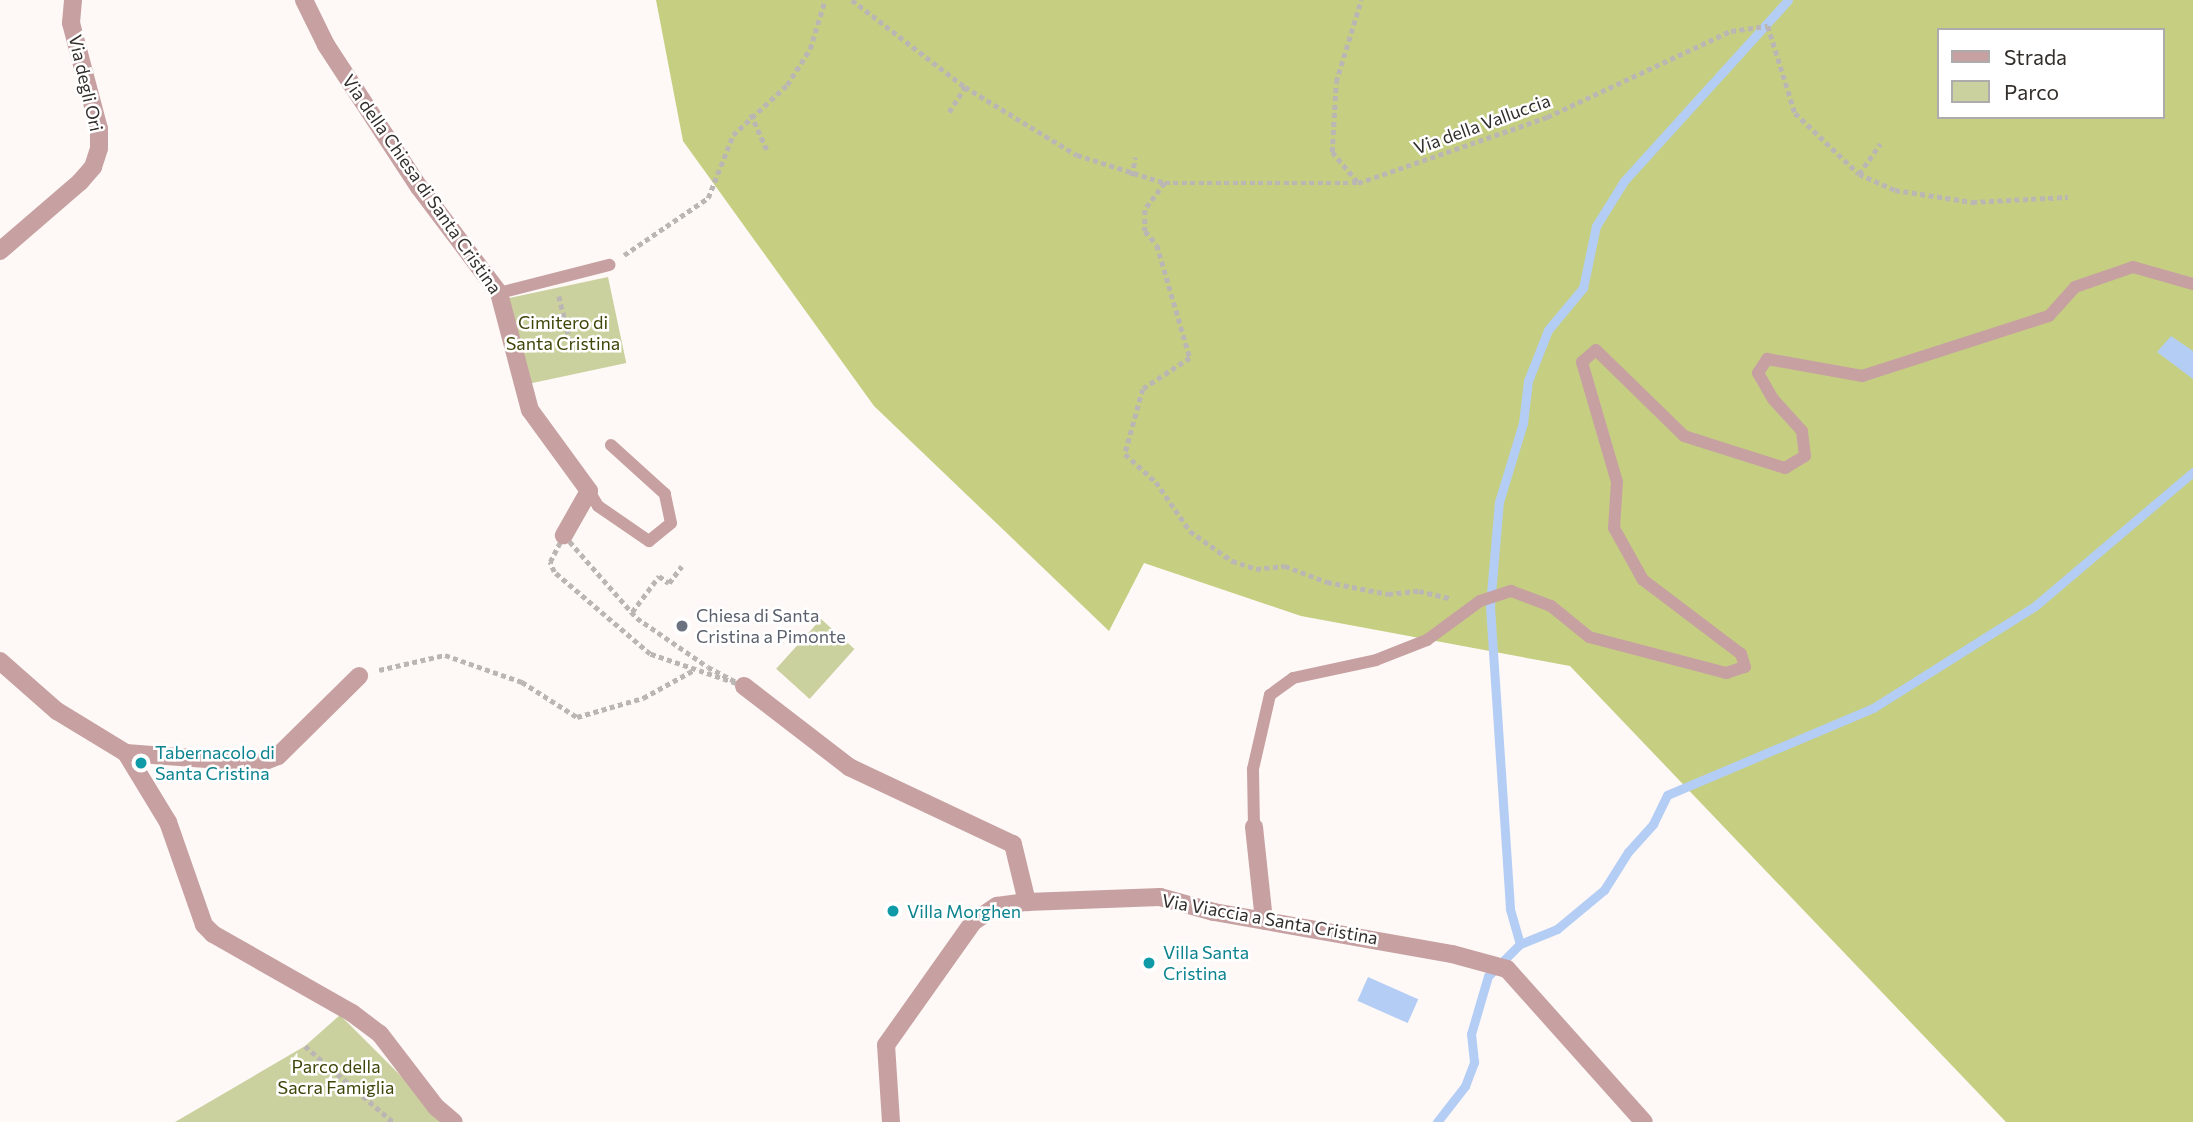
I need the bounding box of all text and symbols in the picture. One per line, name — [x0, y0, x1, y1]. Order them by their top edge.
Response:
legend — [1938, 28, 2165, 119]
street label: Via degli Ori — [64, 33, 108, 133]
text: Strada — [2004, 44, 2067, 69]
street label: Via della Chiesa di Santa Cristina — [338, 70, 506, 298]
text: Parco — [2004, 79, 2059, 104]
street label: Via della Valluccia — [1411, 89, 1553, 159]
park label: Cimitero di Santa Cristina — [506, 312, 620, 354]
place label: Chiesa di Santa Cristina a Pimonte — [696, 605, 846, 648]
marker: Chiesa di Santa Cristina a Pimonte — [674, 618, 690, 634]
place label: Tabernacolo di Santa Cristina — [155, 742, 275, 784]
marker: Tabernacolo di Santa Cristina — [133, 755, 149, 771]
street label: Via Viaccia a Santa Cristina — [1160, 889, 1380, 949]
place label: Villa Morghen — [907, 900, 1021, 922]
marker: Villa Morghen — [885, 903, 901, 919]
place label: Villa Santa Cristina — [1163, 942, 1249, 984]
marker: Villa Santa Cristina — [1141, 955, 1157, 971]
park label: Parco della Sacra Famiglia — [278, 1056, 394, 1098]

